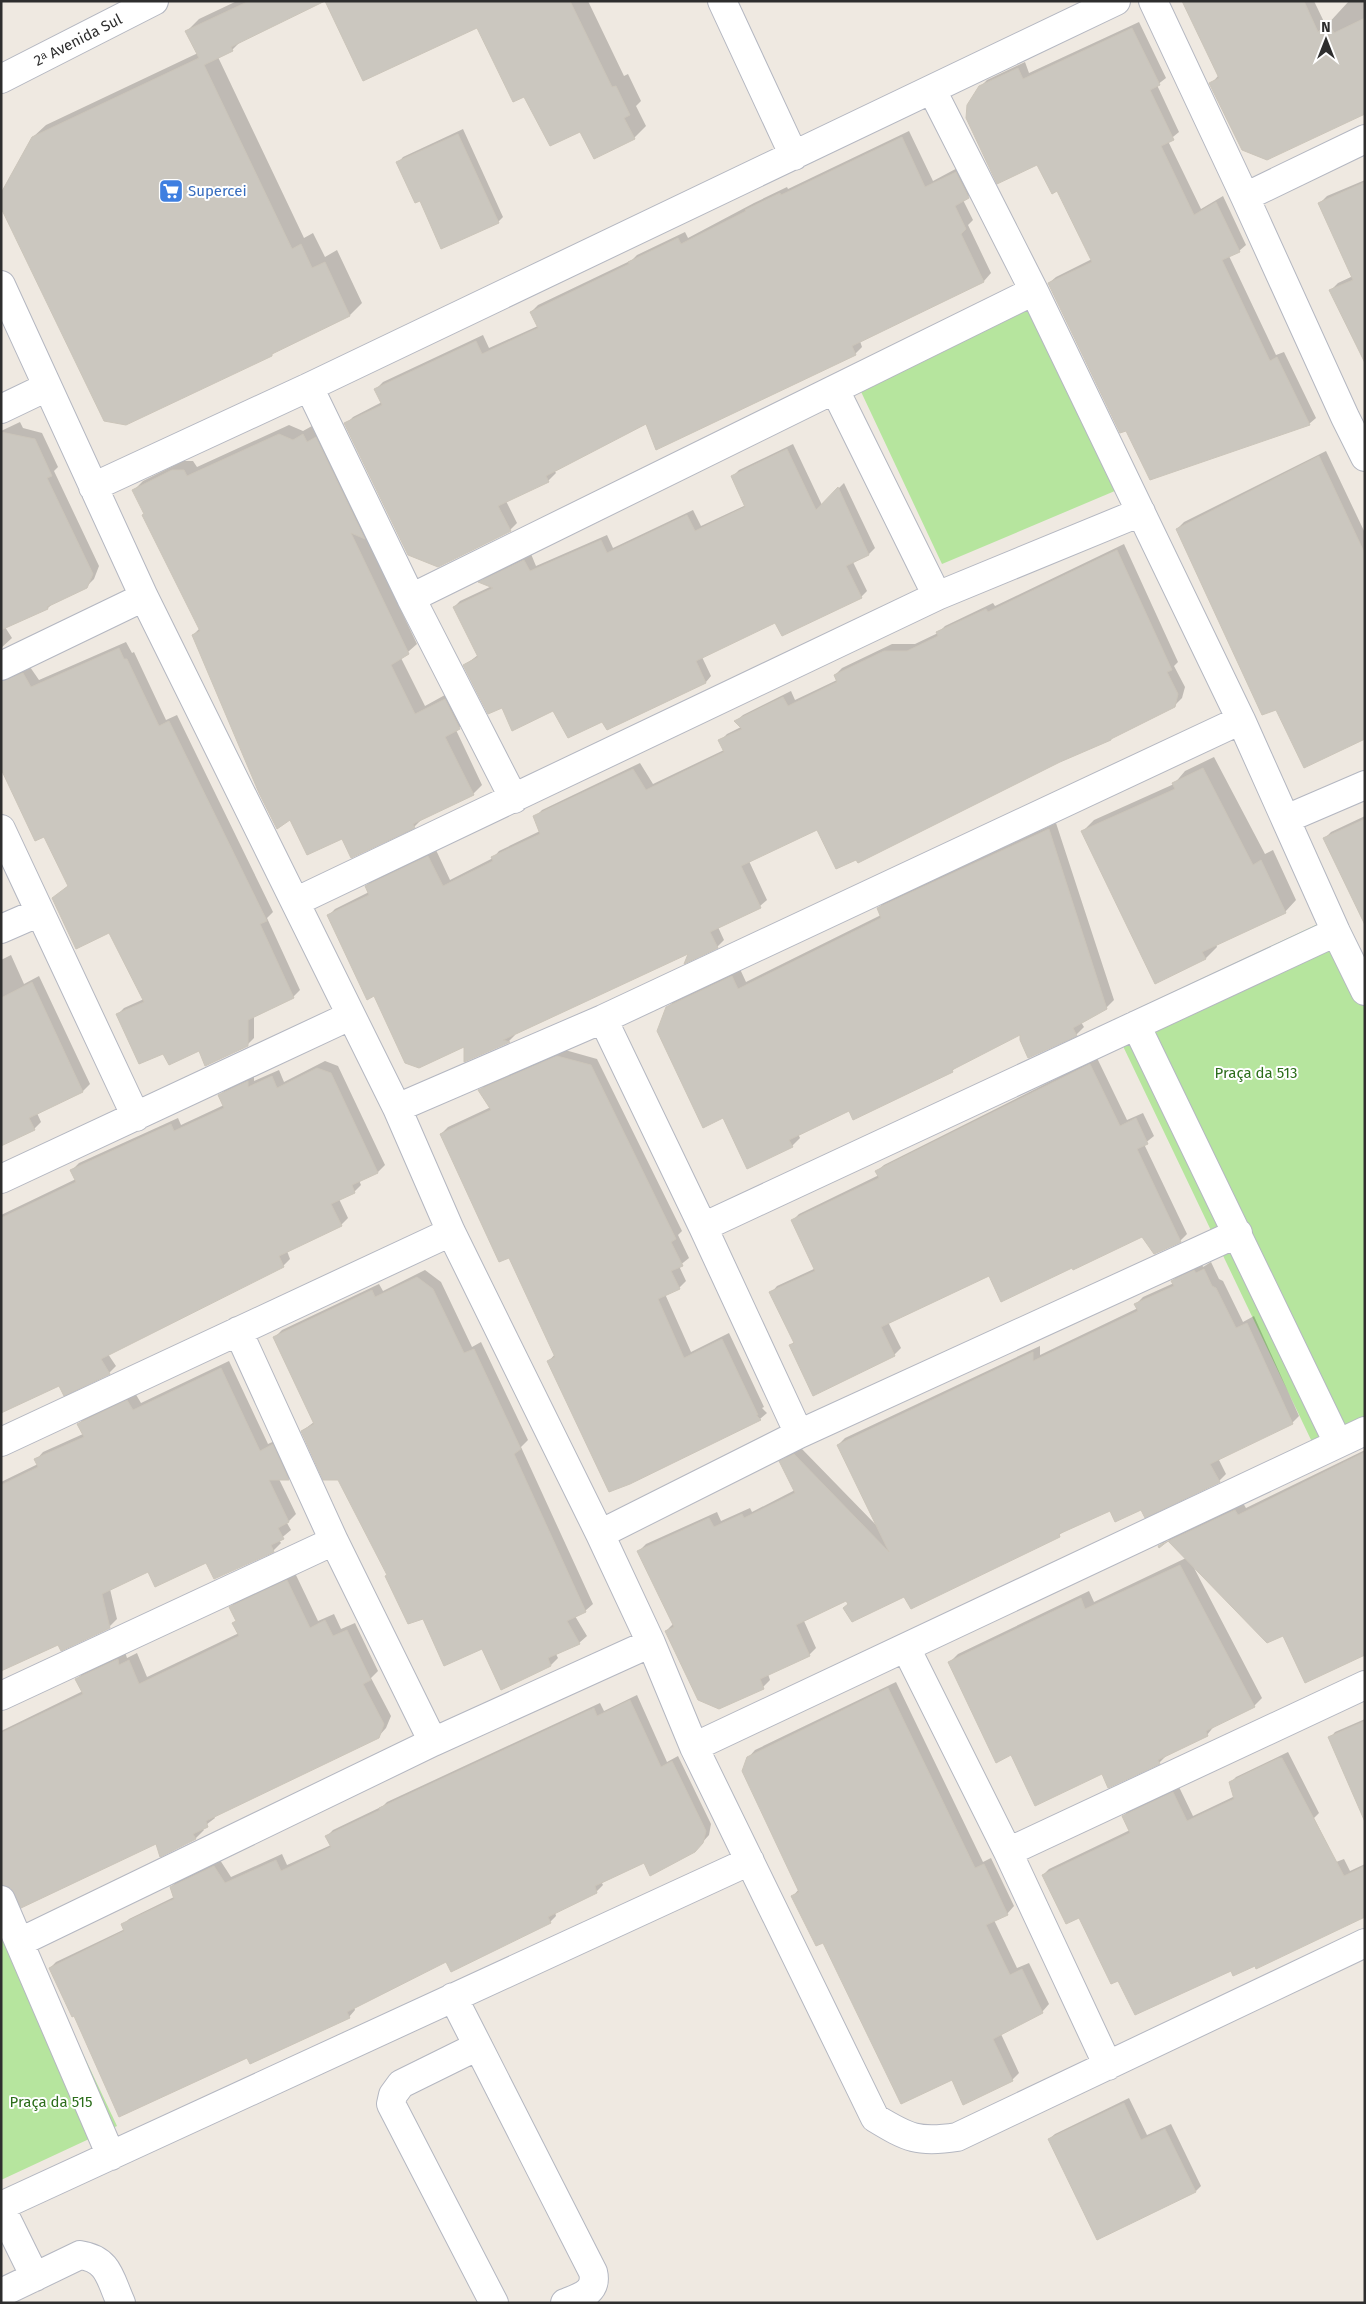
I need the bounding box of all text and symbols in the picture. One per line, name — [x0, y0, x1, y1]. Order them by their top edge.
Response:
street label: 2ᵃ Avenida Sul — [31, 10, 126, 70]
north arrow — [1301, 15, 1351, 65]
text: N — [1321, 19, 1331, 36]
supermarket icon: Supercei — [158, 178, 184, 204]
place label: Supercei — [188, 182, 247, 200]
park label: Praça da 513 — [1215, 1064, 1297, 1082]
park label: Praça da 515 — [10, 2093, 92, 2111]

